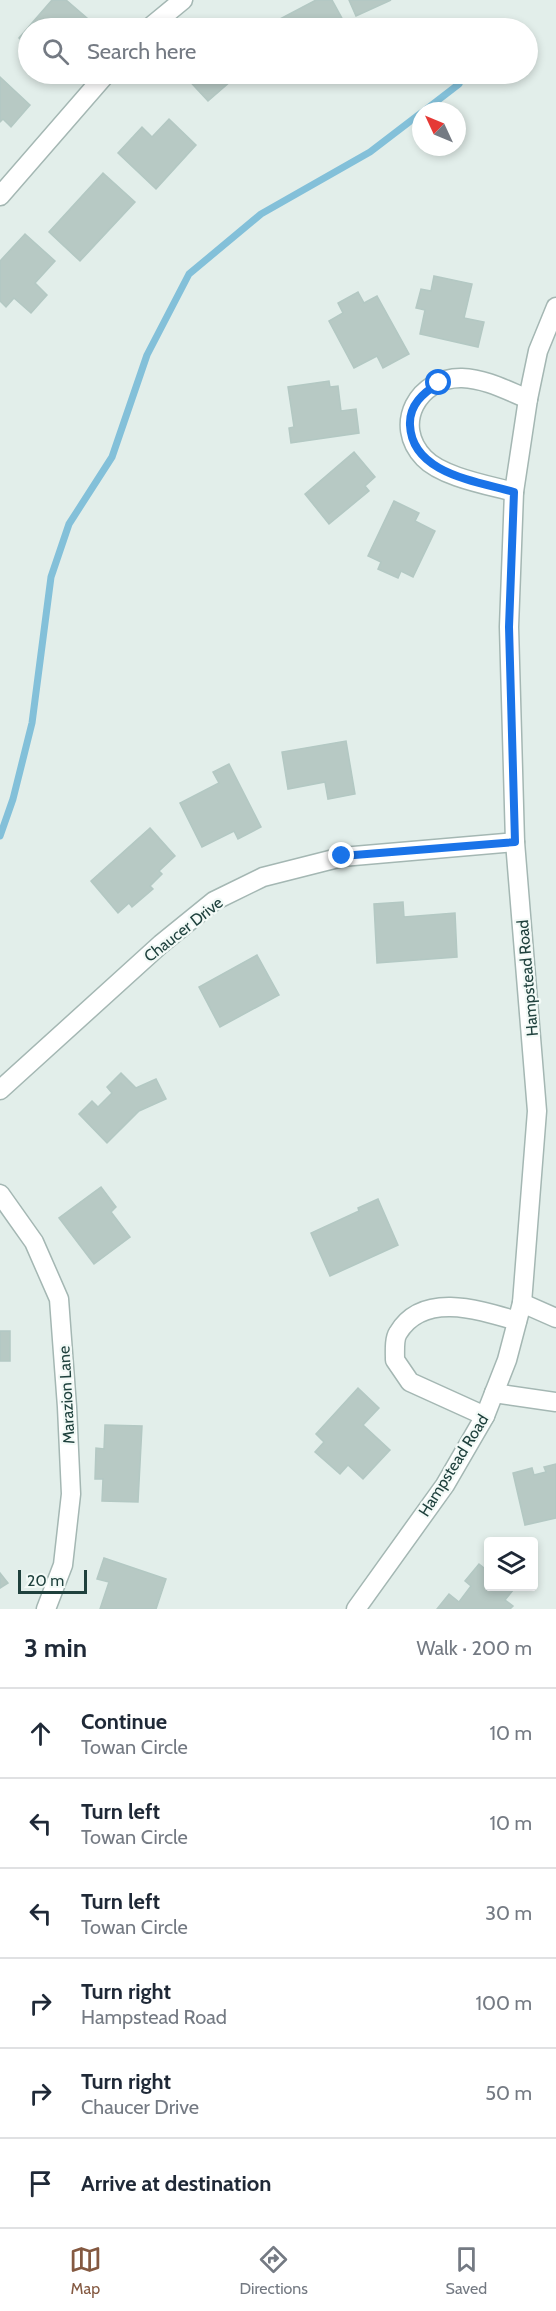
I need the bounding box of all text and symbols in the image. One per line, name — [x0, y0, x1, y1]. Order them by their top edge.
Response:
search box — [18, 18, 538, 84]
icon: search — [39, 35, 72, 68]
text: Search here — [87, 38, 196, 65]
north arrow — [412, 102, 466, 156]
route start — [425, 369, 451, 395]
route end — [328, 842, 354, 868]
street label: Chaucer Drive — [140, 893, 226, 966]
street label: Hampstead Road — [513, 919, 542, 1037]
street label: Marazion Lane — [54, 1345, 79, 1445]
street label: Hampstead Road — [414, 1411, 492, 1520]
map controls — [484, 1537, 538, 1591]
button: layers — [484, 1537, 538, 1591]
scale bar — [18, 1567, 87, 1594]
text: 20 m — [27, 1571, 64, 1590]
text: 3 min — [24, 1632, 87, 1664]
text: Walk · 200 m — [416, 1636, 532, 1660]
text: Continue — [81, 1708, 167, 1735]
icon: ahead — [24, 1717, 57, 1750]
text: 10 m — [489, 1721, 532, 1745]
text: Towan Circle — [81, 1735, 188, 1759]
text: Turn left — [81, 1798, 160, 1825]
icon: left — [24, 1807, 57, 1840]
text: 10 m — [489, 1811, 532, 1835]
text: Towan Circle — [81, 1825, 188, 1849]
text: Turn left — [81, 1888, 160, 1915]
icon: left — [24, 1897, 57, 1930]
text: 30 m — [485, 1901, 532, 1925]
text: Towan Circle — [81, 1915, 188, 1939]
text: Turn right — [81, 1978, 171, 2005]
icon: right — [24, 1987, 57, 2020]
text: 100 m — [476, 1991, 532, 2015]
text: Hampstead Road — [81, 2005, 227, 2029]
text: Turn right — [81, 2068, 171, 2095]
icon: right — [24, 2077, 57, 2110]
text: 50 m — [485, 2081, 532, 2105]
text: Chaucer Drive — [81, 2095, 199, 2119]
icon: arrive — [24, 2167, 57, 2200]
text: Arrive at destination — [81, 2170, 271, 2197]
tab: Map — [69, 2243, 102, 2298]
tab: Directions — [240, 2243, 308, 2298]
tab: Saved — [446, 2243, 487, 2298]

